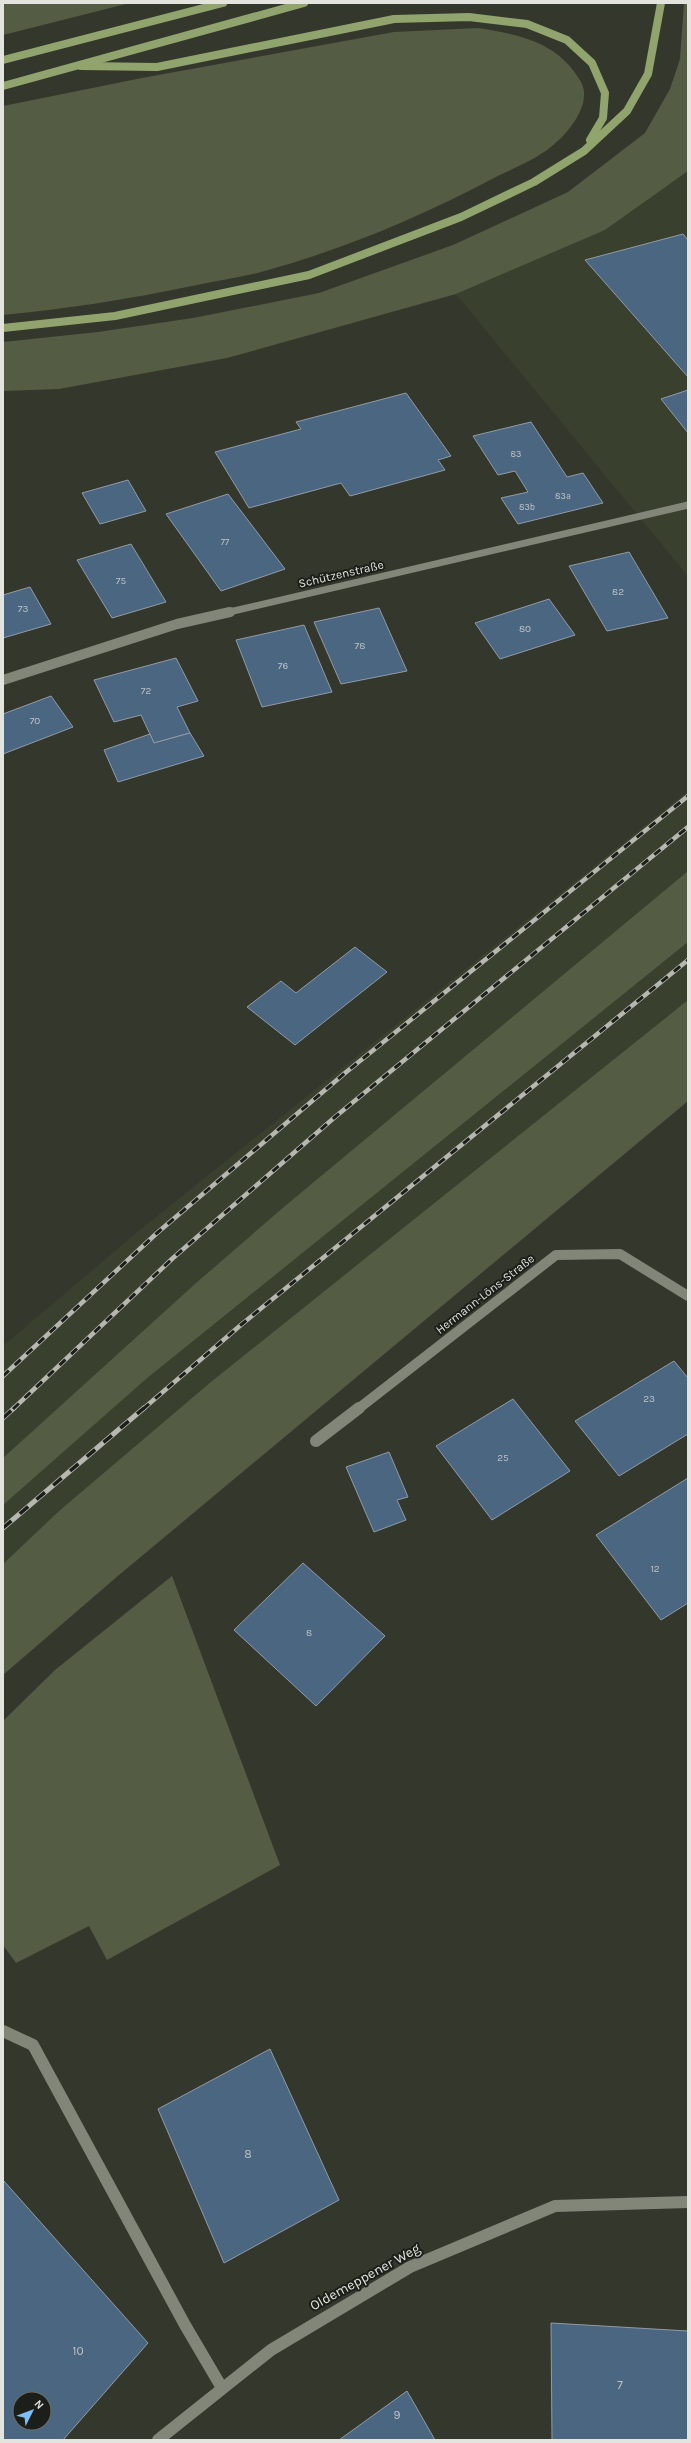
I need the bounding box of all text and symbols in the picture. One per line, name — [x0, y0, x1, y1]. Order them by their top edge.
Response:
house number: 83 — [511, 449, 521, 459]
house number: 83a — [555, 491, 571, 501]
house number: 83b — [519, 502, 535, 512]
house number: 77 — [221, 537, 230, 547]
street label: Schützenstraße — [297, 557, 385, 591]
house number: 75 — [116, 575, 127, 587]
house number: 82 — [612, 586, 624, 598]
house number: 73 — [18, 603, 28, 615]
house number: 80 — [519, 623, 531, 635]
house number: 78 — [355, 640, 365, 652]
house number: 76 — [278, 660, 288, 672]
house number: 72 — [141, 685, 151, 697]
house number: 70 — [30, 715, 40, 727]
street label: Hermann-Löns-Straße — [433, 1251, 537, 1337]
house number: 23 — [643, 1393, 655, 1405]
house number: 25 — [497, 1452, 509, 1464]
house number: 12 — [650, 1563, 660, 1575]
house number: 8 — [306, 1627, 312, 1639]
house number: 8 — [244, 2147, 252, 2161]
street label: Oldemeppener Weg — [307, 2240, 423, 2314]
house number: 10 — [72, 2344, 84, 2358]
house number: 7 — [617, 2378, 623, 2392]
north arrow — [12, 2391, 52, 2431]
text: N — [32, 2397, 47, 2412]
house number: 9 — [394, 2408, 401, 2422]

